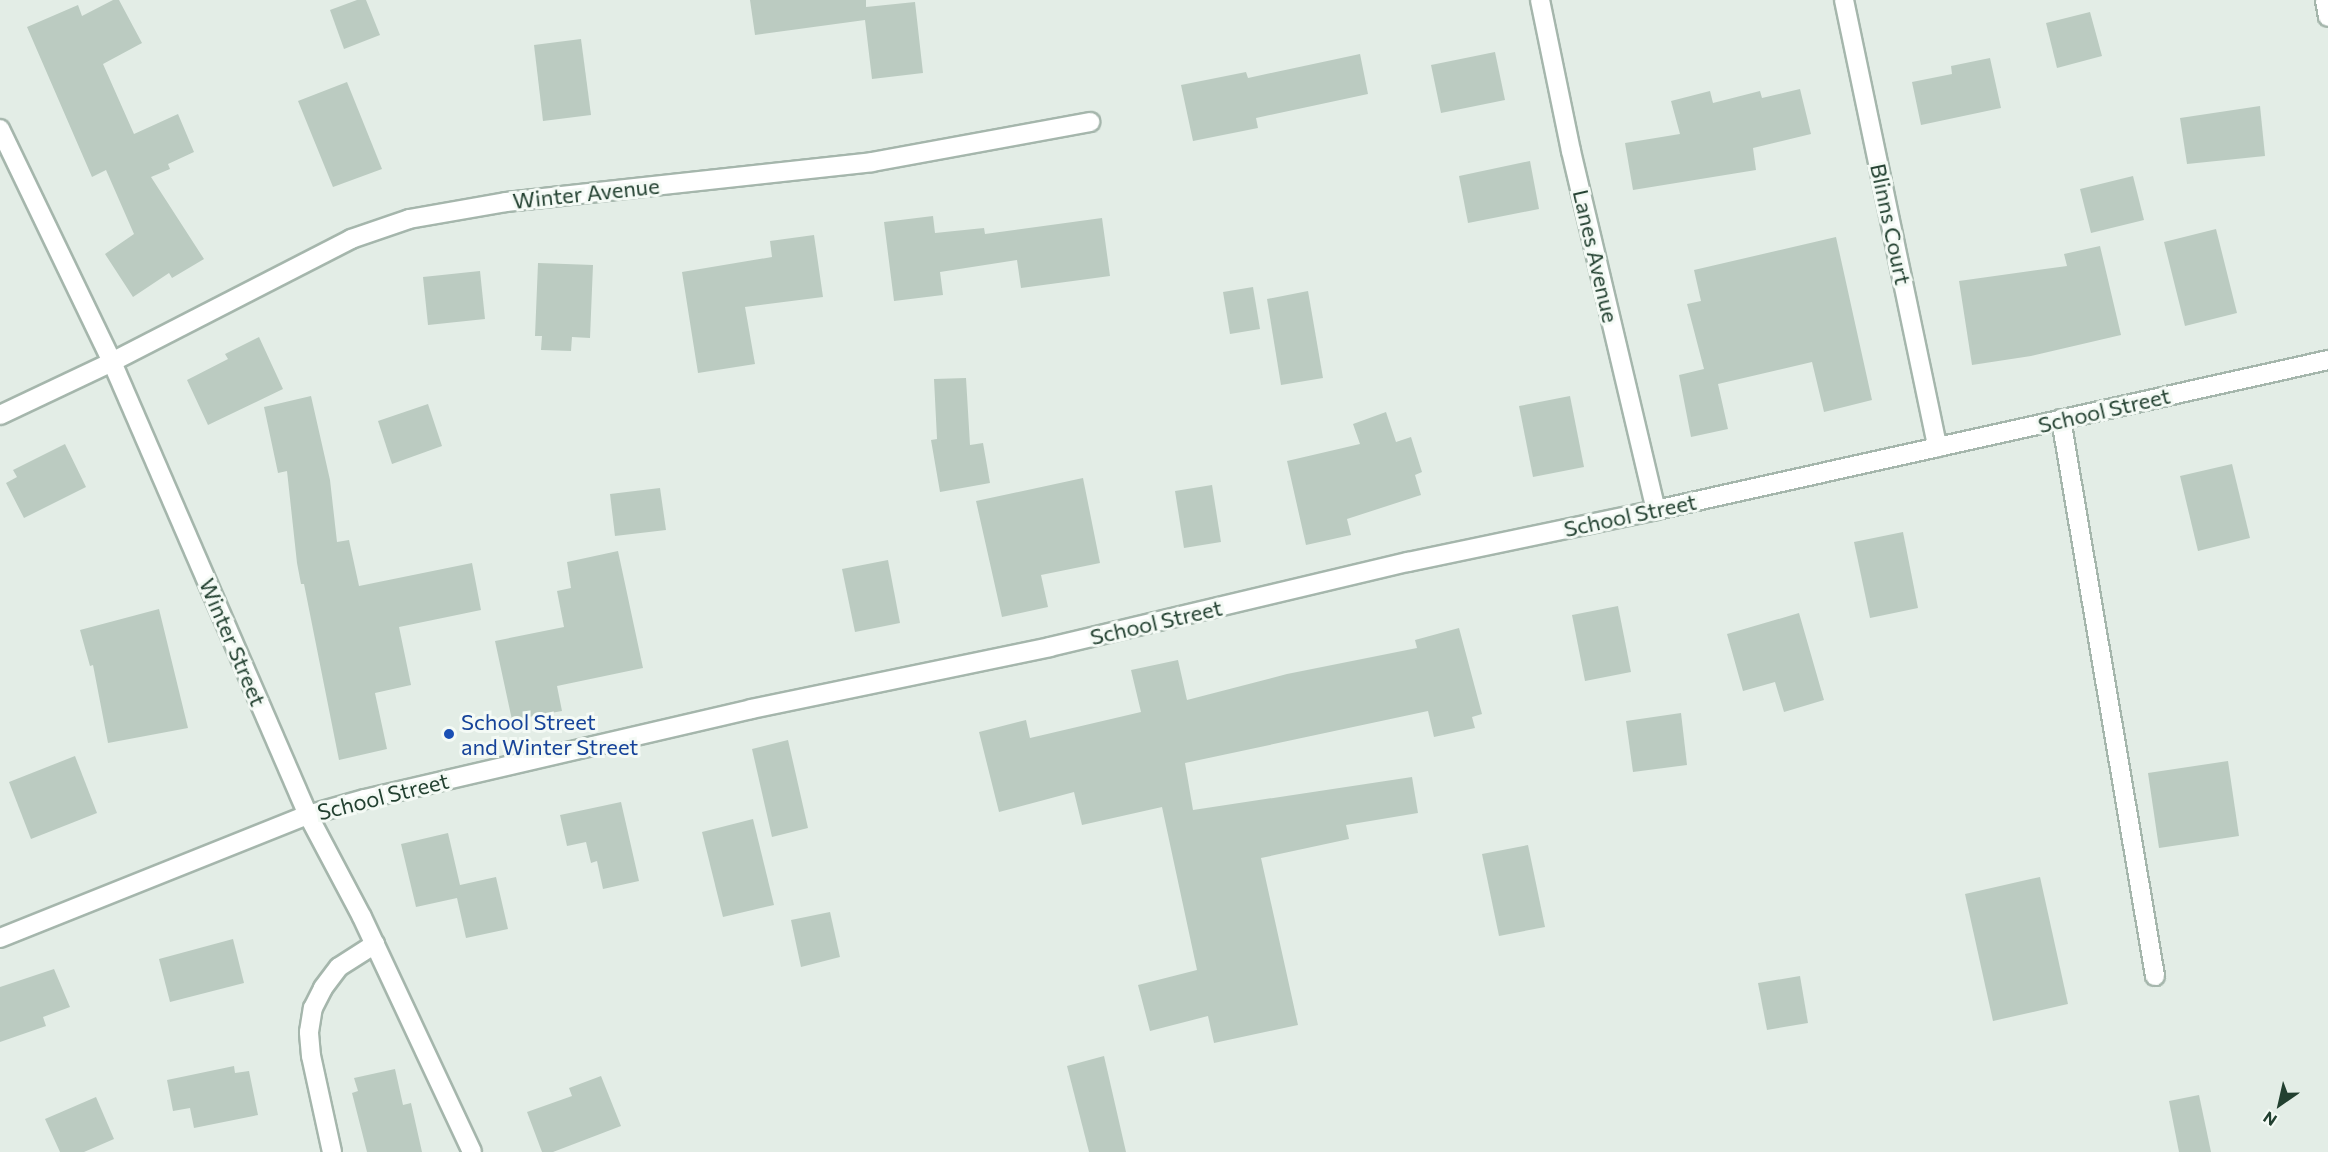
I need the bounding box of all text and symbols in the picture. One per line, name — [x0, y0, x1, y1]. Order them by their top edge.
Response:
street label: Blinns Court — [1865, 161, 1917, 287]
street label: Winter Avenue — [511, 172, 661, 214]
street label: Lanes Avenue — [1568, 187, 1624, 325]
street label: School Street — [2035, 382, 2173, 438]
street label: School Street — [1561, 488, 1699, 542]
street label: Winter Street — [194, 574, 272, 710]
street label: School Street — [1087, 594, 1225, 650]
place label: School Street and Winter Street — [461, 708, 638, 760]
marker: School Street and Winter Street — [442, 727, 456, 741]
street label: School Street — [314, 767, 452, 825]
north arrow — [2250, 1074, 2310, 1134]
text: N — [2259, 1108, 2280, 1131]

